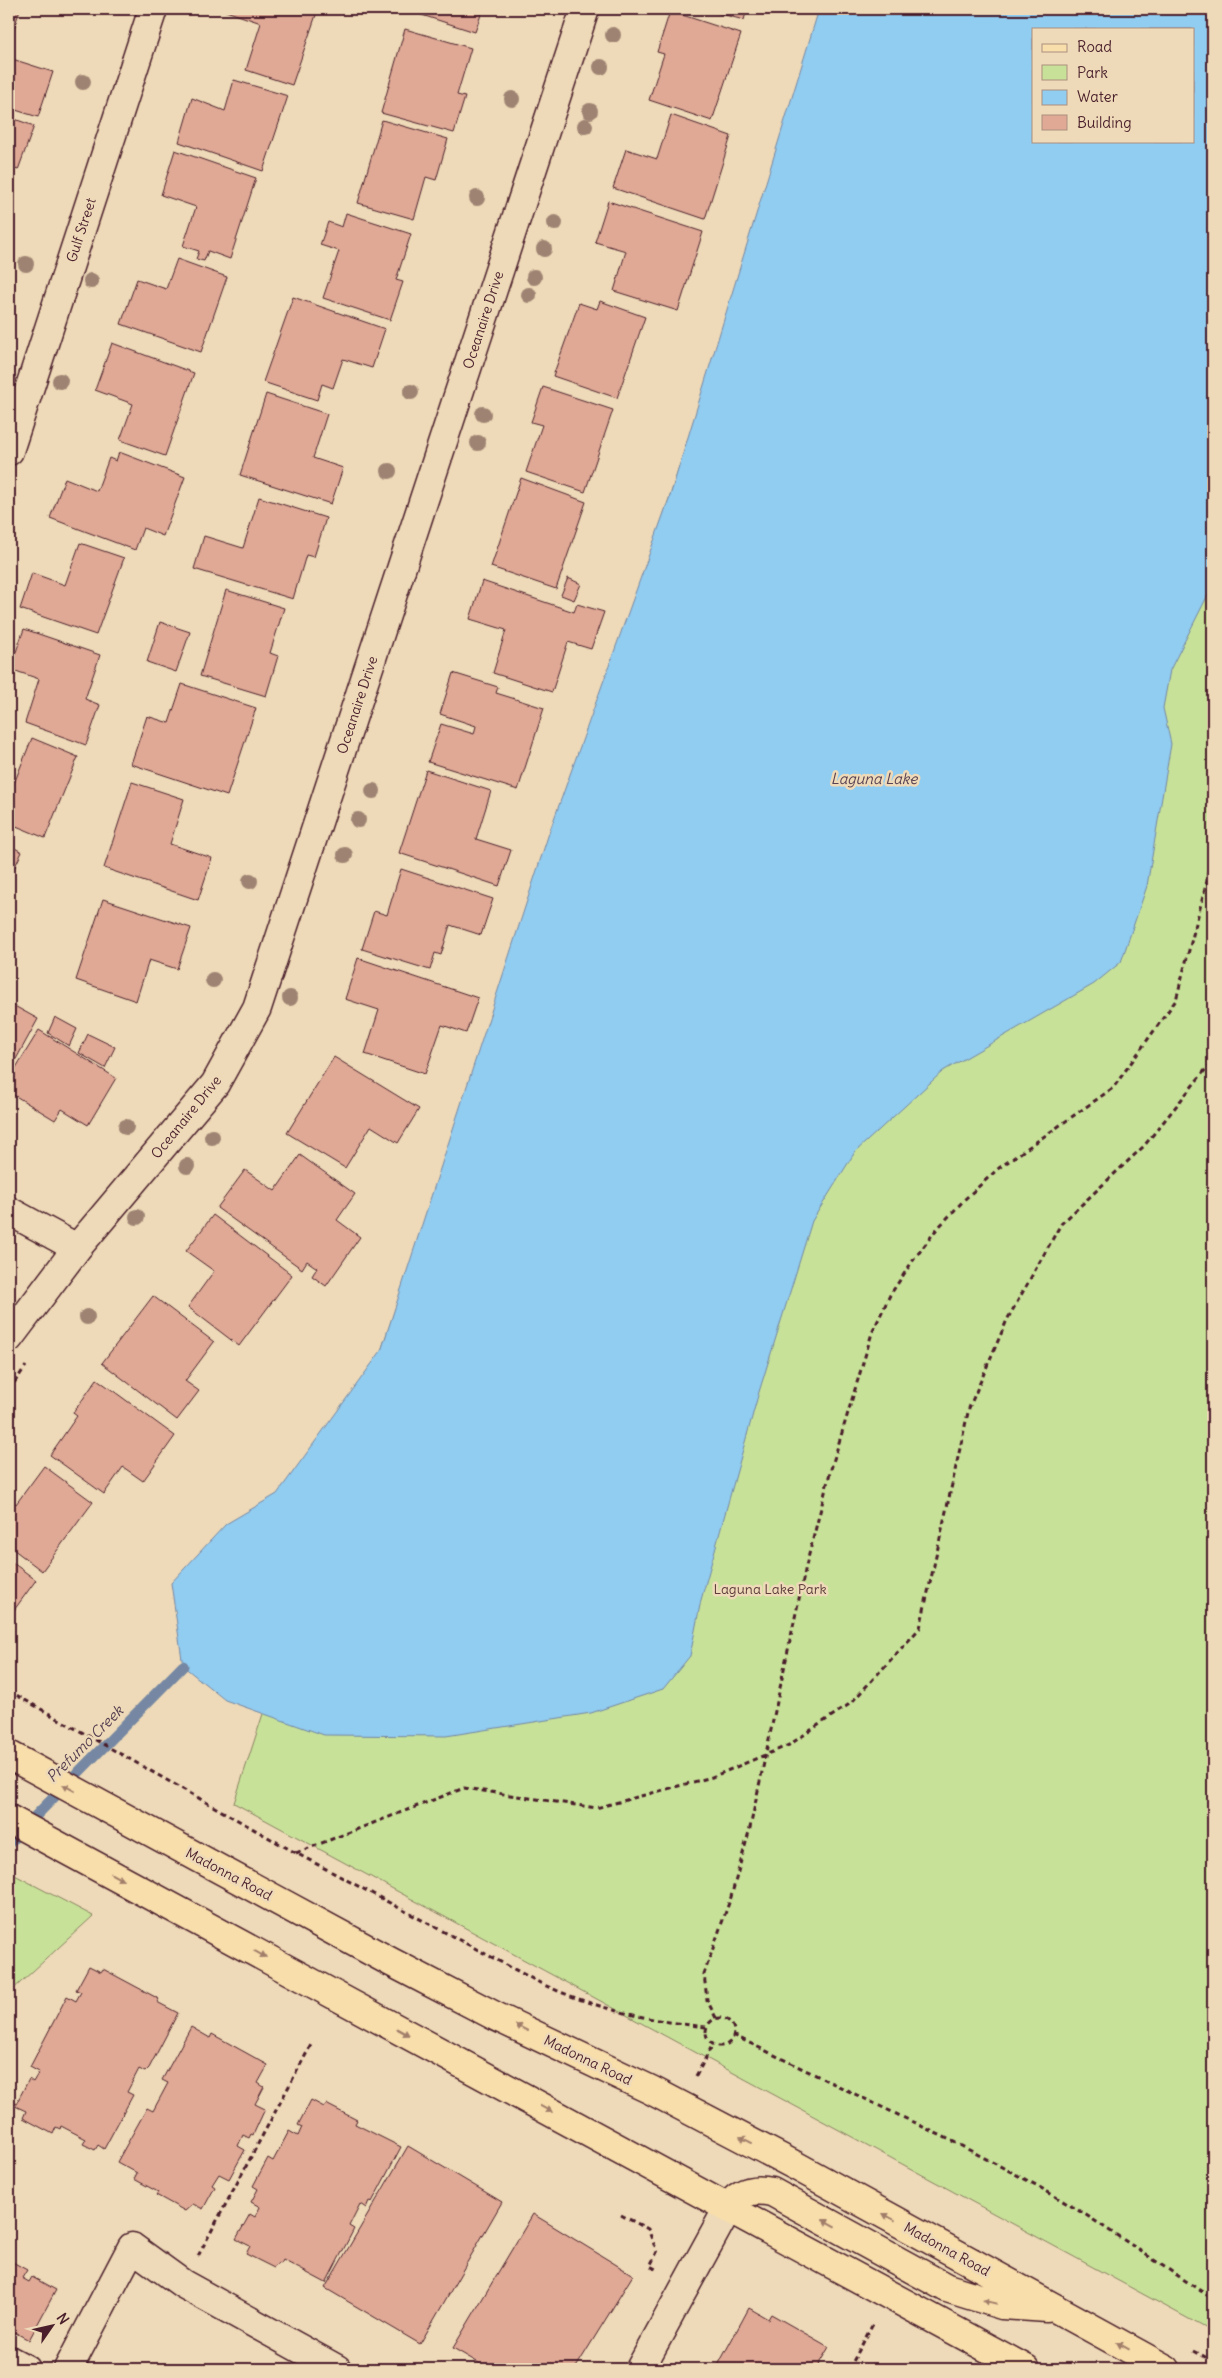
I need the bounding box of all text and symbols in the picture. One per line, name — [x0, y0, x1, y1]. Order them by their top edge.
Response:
legend — [1032, 28, 1194, 142]
text: Road — [1077, 37, 1112, 56]
text: Park — [1077, 63, 1108, 82]
text: Water — [1077, 87, 1118, 106]
text: Building — [1077, 113, 1132, 132]
street label: Gulf Street — [62, 195, 100, 265]
street label: Oceanaire Drive — [459, 269, 507, 371]
street label: Oceanaire Drive — [333, 654, 381, 756]
water label: Laguna Lake — [831, 769, 918, 788]
street label: Oceanaire Drive — [147, 1072, 225, 1162]
park label: Laguna Lake Park — [713, 1580, 827, 1598]
water label: Prefumo Creek — [42, 1700, 128, 1786]
one-way arrow — [62, 1784, 77, 1792]
street label: Madonna Road — [183, 1844, 275, 1904]
one-way arrow — [110, 1873, 125, 1881]
one-way arrow — [253, 1950, 268, 1958]
one-way arrow — [515, 2024, 529, 2032]
one-way arrow — [396, 2028, 410, 2036]
street label: Madonna Road — [541, 2031, 635, 2089]
one-way arrow — [539, 2105, 553, 2113]
one-way arrow — [738, 2136, 753, 2144]
one-way arrow — [881, 2213, 896, 2221]
street label: Madonna Road — [901, 2218, 993, 2280]
one-way arrow — [822, 2219, 835, 2228]
one-way arrow — [982, 2298, 997, 2306]
north arrow — [28, 2300, 78, 2350]
text: N — [53, 2310, 73, 2328]
one-way arrow — [1116, 2342, 1130, 2350]

